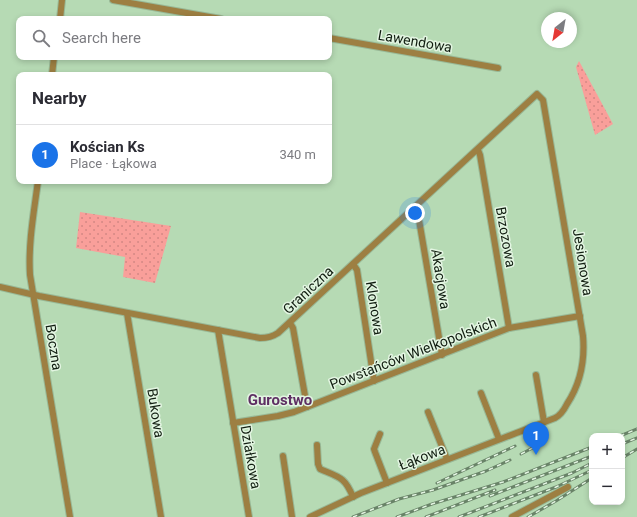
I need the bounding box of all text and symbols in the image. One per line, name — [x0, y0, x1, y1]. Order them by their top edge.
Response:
north arrow — [541, 12, 577, 48]
search box — [16, 16, 332, 60]
icon: search — [30, 27, 52, 49]
street label: Lawendowa — [377, 27, 453, 55]
text: Search here — [62, 29, 141, 47]
text: Nearby — [32, 88, 87, 108]
text: Kościan Ks — [70, 138, 145, 156]
text: 1 — [41, 147, 49, 162]
text: 340 m — [279, 147, 316, 162]
text: Place · Łąkowa — [70, 156, 157, 171]
your location — [405, 203, 425, 223]
street label: Brzozowa — [493, 206, 519, 268]
street label: Jesionowa — [570, 227, 596, 297]
street label: Akacjowa — [428, 248, 454, 310]
street label: Graniczna — [280, 263, 336, 317]
street label: Klonowa — [363, 280, 387, 336]
street label: Powstańców Wielkopolskich — [327, 314, 499, 392]
street label: Boczna — [42, 323, 66, 371]
street label: Bukowa — [144, 387, 168, 439]
district label: Gurostwo — [248, 391, 312, 409]
pin: 1 — [523, 422, 549, 455]
street label: Działkowa — [238, 424, 264, 490]
map controls — [589, 433, 625, 505]
button: + — [589, 433, 625, 469]
street label: Łąkowa — [397, 441, 447, 473]
button: − — [589, 469, 625, 505]

